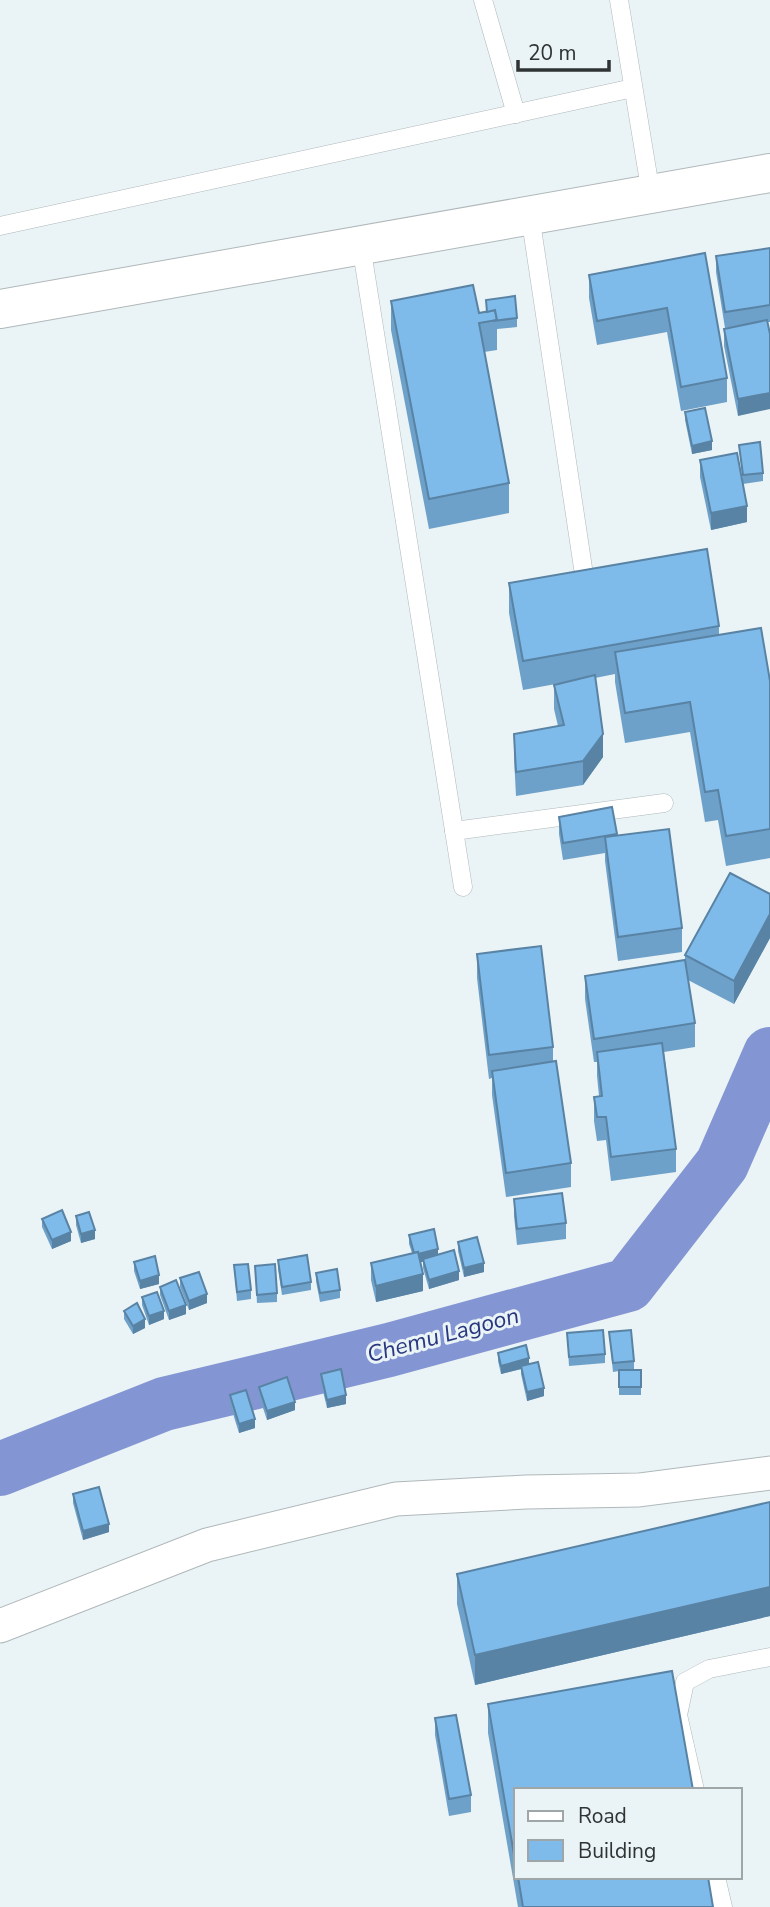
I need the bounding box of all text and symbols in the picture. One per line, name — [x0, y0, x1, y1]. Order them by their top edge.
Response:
scale bar — [518, 28, 609, 72]
text: 20 m — [528, 39, 577, 67]
water label: Chemu Lagoon — [364, 1300, 522, 1370]
legend — [514, 1788, 742, 1879]
text: Road — [578, 1802, 627, 1830]
text: Building — [578, 1837, 656, 1865]

